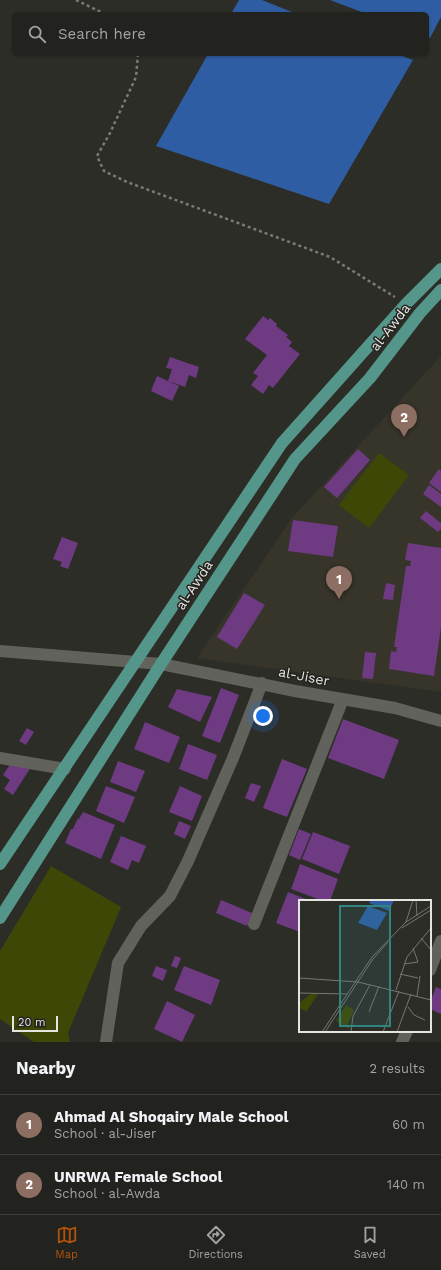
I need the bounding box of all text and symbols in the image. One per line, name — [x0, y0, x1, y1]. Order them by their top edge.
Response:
search box — [12, 12, 429, 56]
icon: search — [26, 23, 48, 45]
text: Search here — [58, 25, 146, 43]
street label: al-Awda — [367, 300, 413, 354]
pin: 2 — [391, 404, 417, 437]
street label: al-Awda — [172, 557, 216, 613]
pin: 1 — [326, 566, 352, 599]
street label: al-Jiser — [277, 663, 331, 689]
your location — [253, 706, 273, 726]
inset map — [299, 900, 431, 1032]
scale bar — [12, 1014, 58, 1033]
text: 20 m — [18, 1016, 46, 1029]
text: Nearby — [16, 1058, 75, 1078]
text: 2 results — [370, 1061, 425, 1076]
text: Ahmad Al Shoqairy Male School — [54, 1108, 289, 1126]
text: 1 — [26, 1117, 32, 1132]
text: 60 m — [392, 1117, 425, 1132]
text: School · al-Jiser — [54, 1126, 156, 1141]
text: UNRWA Female School — [54, 1168, 222, 1186]
text: 2 — [25, 1177, 33, 1192]
text: 140 m — [387, 1177, 425, 1192]
text: School · al-Awda — [54, 1186, 160, 1201]
tab: Map — [55, 1224, 78, 1261]
tab: Directions — [189, 1224, 243, 1261]
tab: Saved — [354, 1224, 386, 1261]

